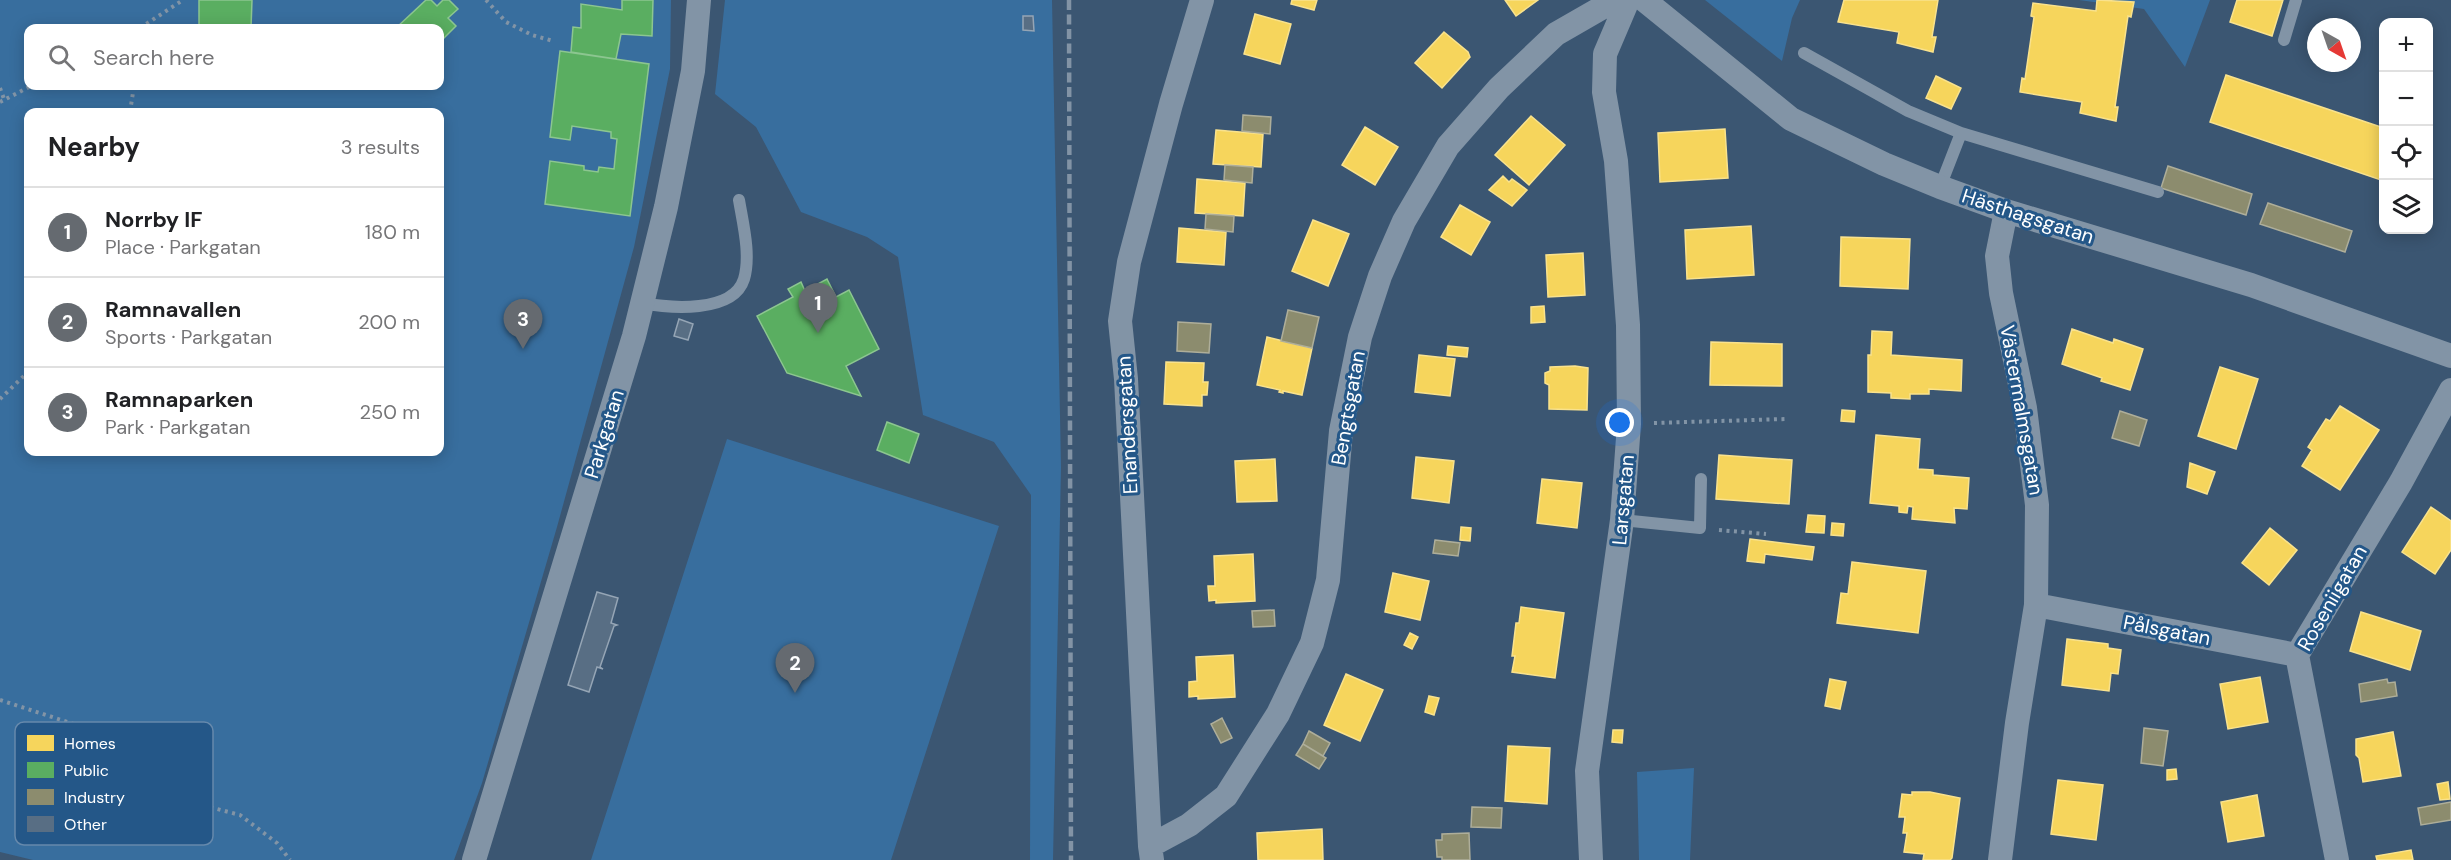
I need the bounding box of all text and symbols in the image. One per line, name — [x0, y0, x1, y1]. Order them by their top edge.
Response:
north arrow — [2307, 18, 2361, 72]
map controls — [2379, 18, 2433, 234]
button: + — [2379, 18, 2433, 72]
search box — [24, 24, 444, 90]
icon: search — [45, 41, 78, 74]
text: Search here — [93, 43, 214, 72]
button: − — [2379, 72, 2433, 126]
button: locate — [2379, 126, 2433, 180]
text: Nearby — [48, 130, 140, 164]
text: 3 results — [341, 134, 420, 160]
button: layers — [2379, 180, 2433, 234]
street label: Hästhagsgatan — [1959, 182, 2097, 250]
text: Norrby IF — [105, 205, 203, 234]
text: 1 — [64, 219, 71, 245]
text: 180 m — [365, 219, 420, 245]
text: Place · Parkgatan — [105, 234, 261, 260]
pin: 1 — [798, 284, 838, 333]
text: Ramnavallen — [105, 295, 241, 324]
pin: 3 — [504, 300, 542, 349]
text: 2 — [62, 309, 73, 335]
text: 200 m — [358, 309, 420, 335]
street label: Västermalmsgatan — [1994, 323, 2050, 497]
text: Sports · Parkgatan — [105, 324, 272, 350]
street label: Bengtsgatan — [1325, 349, 1371, 467]
street label: Enandersgatan — [1110, 355, 1144, 495]
text: Ramnaparken — [105, 385, 253, 414]
street label: Parkgatan — [578, 386, 630, 482]
text: 3 — [61, 399, 74, 425]
text: 250 m — [359, 399, 420, 425]
your location — [1605, 408, 1634, 437]
text: Park · Parkgatan — [105, 414, 251, 440]
street label: Larsgatan — [1606, 454, 1640, 546]
street label: Roseniigatan — [2291, 541, 2373, 655]
street label: Pålsgatan — [2121, 609, 2213, 651]
pin: 2 — [776, 644, 814, 693]
legend — [15, 722, 213, 845]
text: Homes — [64, 733, 116, 754]
text: Public — [64, 760, 109, 781]
text: Industry — [64, 787, 125, 808]
text: Other — [64, 814, 107, 835]

